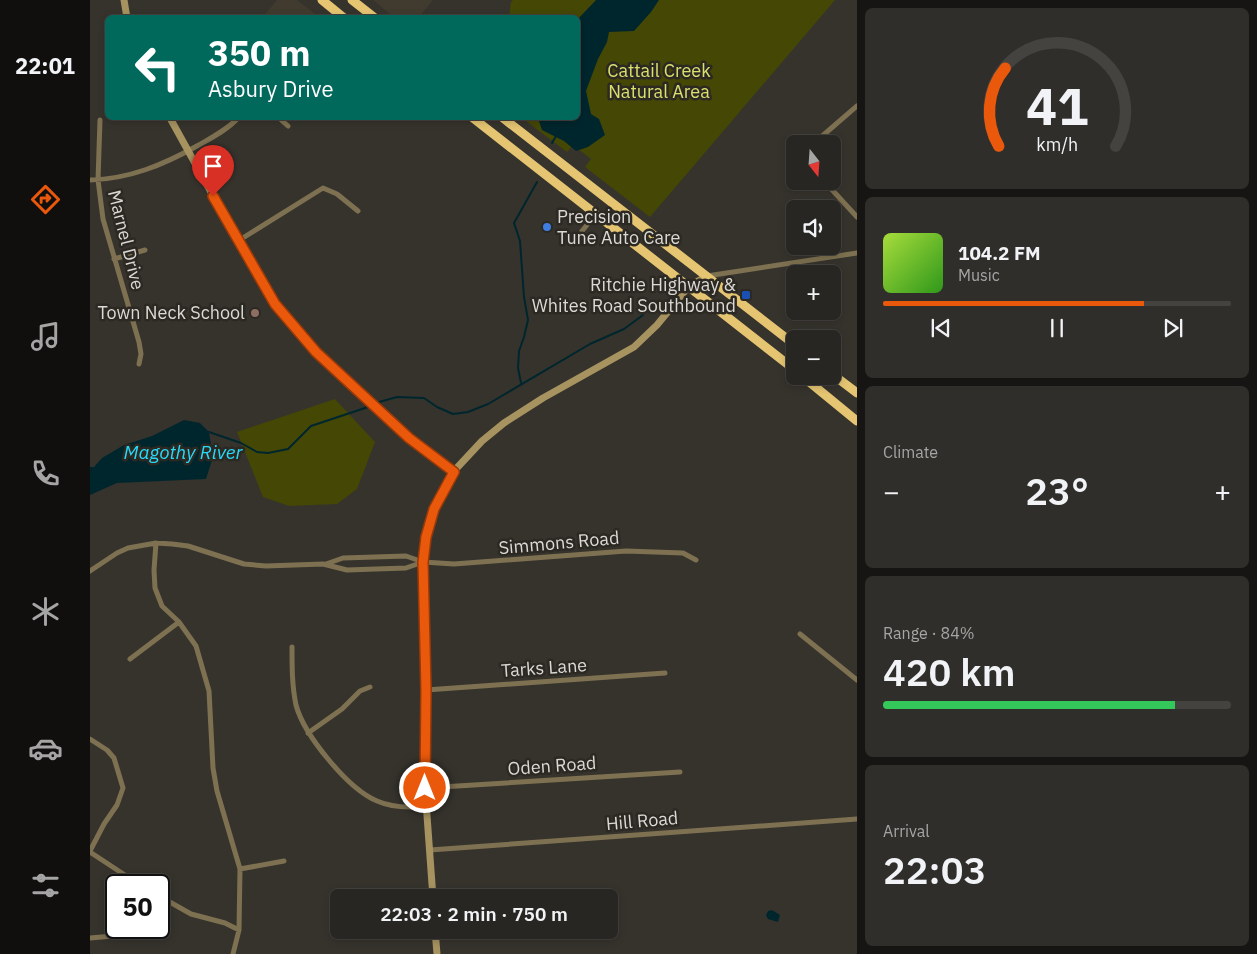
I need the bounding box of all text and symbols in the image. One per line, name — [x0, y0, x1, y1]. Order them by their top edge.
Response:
text: 350 m — [208, 30, 311, 76]
icon: left — [125, 35, 190, 100]
text: 22:01 — [15, 51, 75, 80]
park label: Cattail Creek Natural Area — [607, 59, 711, 103]
text: 41 — [1026, 72, 1088, 139]
text: Asbury Drive — [208, 74, 334, 103]
text: km/h — [1036, 133, 1078, 156]
north arrow — [786, 135, 841, 190]
map controls — [786, 135, 841, 385]
pin — [192, 145, 234, 196]
icon: arrive — [199, 152, 227, 180]
icon: directions — [28, 182, 63, 217]
street label: Marnel Drive — [103, 188, 150, 292]
button: sound — [786, 200, 841, 255]
place label: Precision Tune Auto Care — [557, 205, 681, 249]
marker: Precision Tune Auto Care — [541, 221, 553, 233]
text: 104.2 FM — [958, 241, 1041, 265]
button: + — [786, 265, 841, 320]
text: Music — [958, 265, 1000, 285]
place label: Ritchie Highway & Whites Road Southbound — [532, 273, 736, 317]
marker: Ritchie Highway & Whites Road Southbound — [740, 289, 752, 301]
place label: Town Neck School — [97, 301, 245, 324]
marker: Town Neck School — [249, 307, 261, 319]
icon: previous — [927, 314, 955, 342]
icon: pause — [1043, 314, 1071, 342]
icon: next — [1159, 314, 1187, 342]
icon: music — [28, 319, 63, 354]
button: − — [786, 330, 841, 385]
water label: Magothy River — [124, 440, 244, 464]
text: Climate — [883, 442, 938, 462]
icon: phone — [28, 456, 63, 491]
text: 23° — [1025, 466, 1089, 515]
text: − — [883, 473, 900, 510]
text: + — [1214, 473, 1231, 510]
street label: Simmons Road — [498, 526, 620, 559]
icon: climate — [28, 594, 63, 629]
text: Range · 84% — [883, 623, 975, 643]
text: 420 km — [883, 647, 1015, 696]
street label: Tarks Lane — [500, 653, 588, 682]
icon: car — [28, 731, 63, 766]
street label: Oden Road — [507, 751, 597, 780]
position arrow — [398, 761, 450, 813]
street label: Hill Road — [605, 806, 679, 835]
text: Arrival — [883, 821, 930, 841]
text: 22:03 — [883, 845, 986, 894]
icon: filters — [28, 868, 63, 903]
speed limit sign: 50 — [105, 874, 170, 939]
text: 22:03 · 2 min · 750 m — [380, 902, 568, 926]

